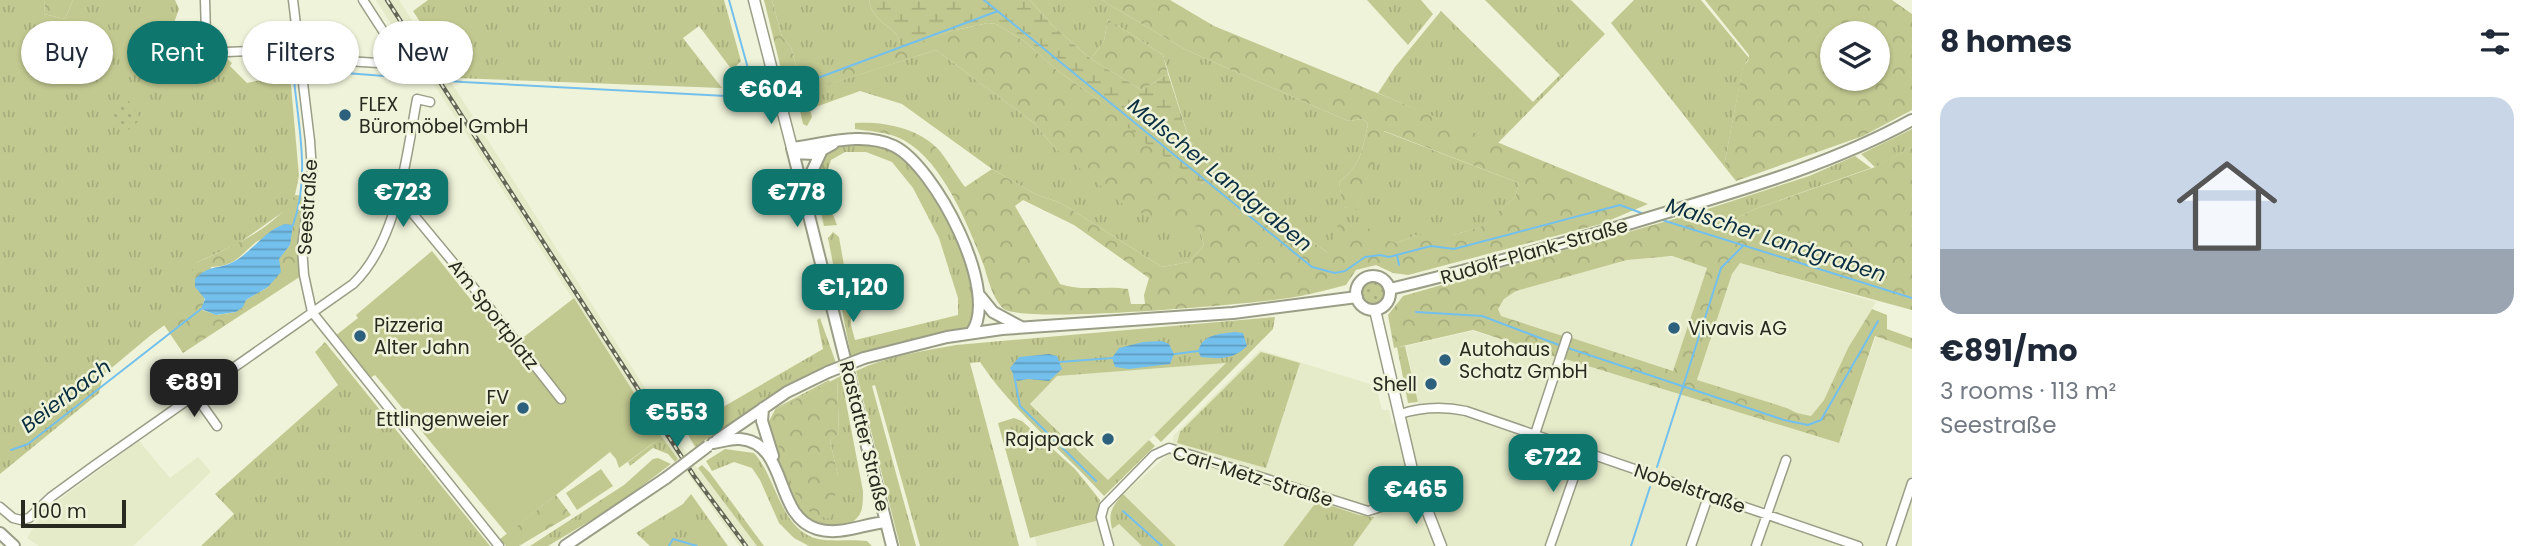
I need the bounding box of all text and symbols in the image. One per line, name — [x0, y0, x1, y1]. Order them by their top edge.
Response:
text: 8 homes — [1940, 20, 2072, 63]
chip: Buy — [21, 21, 113, 84]
chip: Rent — [127, 21, 228, 84]
chip: Filters — [242, 21, 359, 84]
chip: New — [373, 21, 473, 84]
map controls — [1820, 21, 1890, 91]
button: layers — [1820, 21, 1890, 91]
icon: filters — [2476, 23, 2514, 61]
pin: €604 — [730, 66, 812, 126]
text: €604 — [739, 73, 803, 105]
place label: FLEX Büromöbel GmbH — [359, 91, 529, 140]
water label: Malscher Landgraben — [1122, 91, 1319, 258]
marker: FLEX Büromöbel GmbH — [337, 107, 353, 123]
icon: home — [2164, 143, 2290, 269]
street label: Seestraße — [291, 158, 324, 256]
pin: €723 — [362, 170, 444, 229]
pin: €778 — [756, 170, 838, 229]
text: €723 — [374, 176, 432, 208]
text: €778 — [768, 176, 826, 208]
water label: Malscher Landgraben — [1663, 190, 1890, 289]
street label: Rudolf-Plank-Straße — [1437, 212, 1631, 291]
street label: Am Sportplatz — [442, 253, 545, 375]
pin: €1,120 — [796, 264, 910, 324]
text: €1,120 — [818, 271, 888, 303]
place label: Pizzeria Alter Jahn — [374, 312, 470, 361]
place label: Vivavis AG — [1688, 315, 1787, 342]
marker: Vivavis AG — [1666, 320, 1682, 336]
marker: Pizzeria Alter Jahn — [352, 328, 368, 344]
text: €891/mo — [1940, 329, 2078, 372]
place label: Autohaus Schatz GmbH — [1459, 336, 1588, 385]
water label: Beierbach — [14, 352, 117, 439]
marker: Autohaus Schatz GmbH — [1437, 352, 1453, 368]
street label: Rastatter Straße — [833, 358, 896, 514]
pin: €891 — [153, 360, 235, 419]
text: €891 — [166, 366, 222, 398]
place label: Shell — [1373, 371, 1417, 398]
text: 3 rooms · 113 m² — [1940, 375, 2116, 407]
marker: Shell — [1423, 376, 1439, 392]
place label: FV Ettlingenweier — [376, 384, 509, 433]
pin: €553 — [636, 390, 718, 449]
text: €553 — [646, 396, 708, 428]
marker: FV Ettlingenweier — [515, 400, 531, 416]
text: Seestraße — [1940, 409, 2056, 441]
place label: Rajapack — [1005, 426, 1094, 453]
marker: Rajapack — [1100, 431, 1116, 447]
pin: €722 — [1512, 434, 1594, 494]
street label: Carl-Metz-Straße — [1169, 439, 1336, 514]
text: €722 — [1525, 441, 1581, 473]
street label: Nobelstraße — [1630, 457, 1749, 520]
pin: €465 — [1375, 466, 1457, 526]
text: €465 — [1384, 473, 1448, 505]
scale bar — [21, 497, 126, 529]
text: 100 m — [32, 498, 87, 525]

